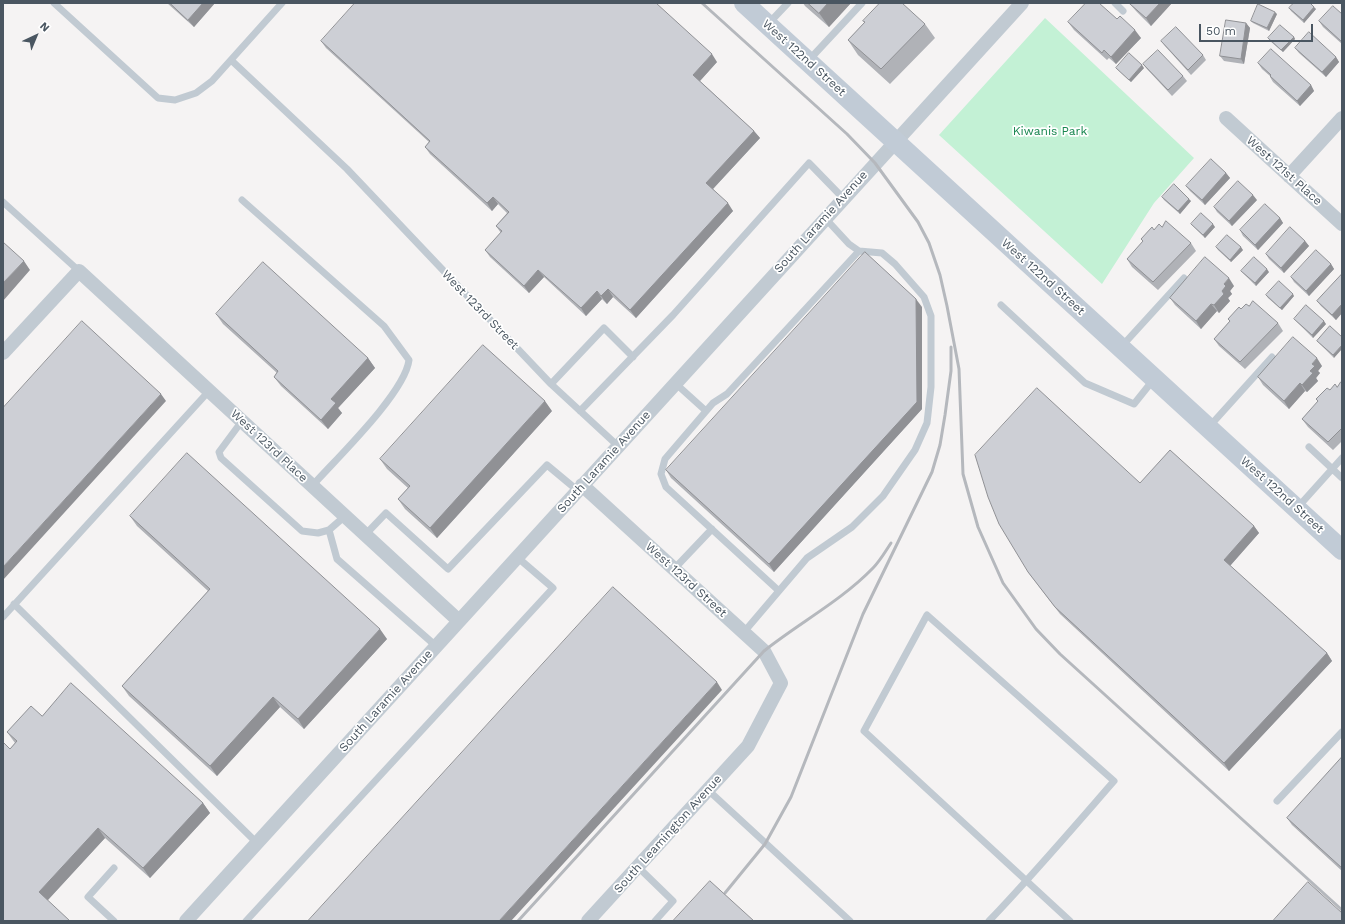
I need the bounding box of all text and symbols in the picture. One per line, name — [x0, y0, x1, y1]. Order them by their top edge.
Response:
north arrow — [16, 16, 56, 56]
scale bar — [1201, 16, 1315, 42]
street label: West 122nd Street — [759, 17, 849, 99]
text: N — [37, 19, 52, 35]
text: 50 m — [1206, 24, 1236, 38]
park label: Kiwanis Park — [1013, 124, 1087, 138]
street label: West 121st Place — [1243, 133, 1325, 209]
street label: South Laramie Avenue — [771, 168, 871, 276]
street label: West 122nd Street — [998, 236, 1088, 318]
street label: West 123rd Street — [438, 267, 522, 353]
street label: West 123rd Place — [228, 407, 310, 485]
street label: South Laramie Avenue — [554, 408, 654, 516]
street label: West 122nd Street — [1237, 454, 1327, 536]
street label: West 123rd Street — [642, 540, 730, 620]
street label: South Laramie Avenue — [336, 647, 436, 755]
street label: South Leamington Avenue — [611, 772, 725, 896]

